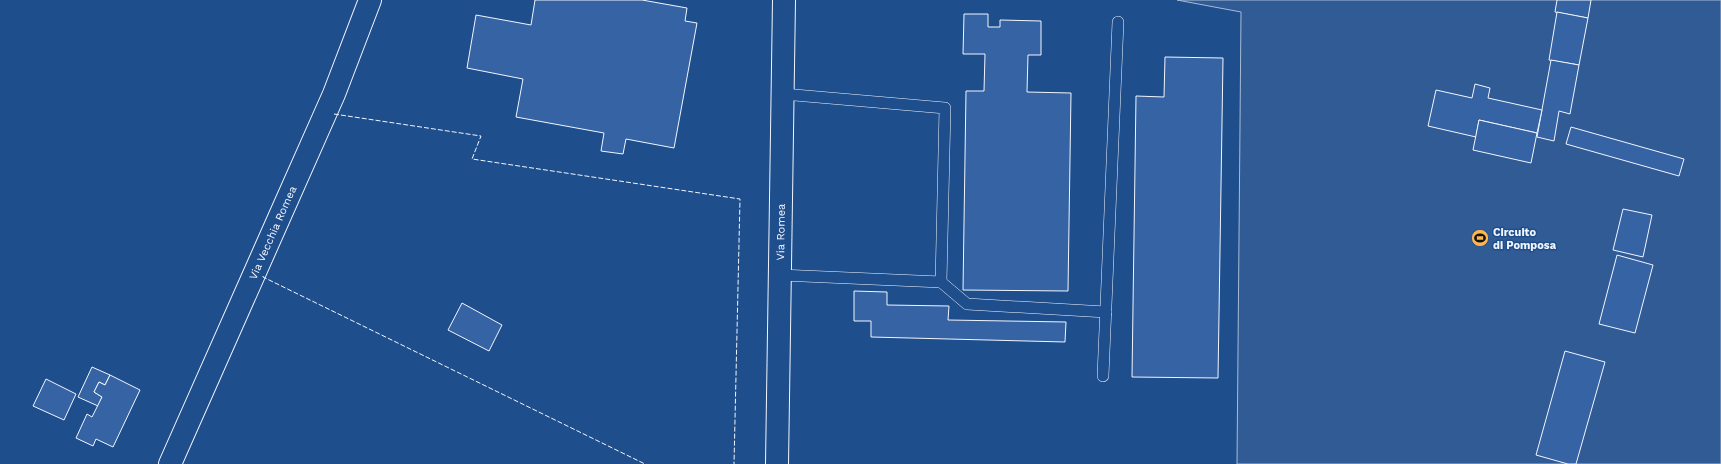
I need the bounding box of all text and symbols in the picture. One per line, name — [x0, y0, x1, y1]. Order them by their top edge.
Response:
street label: Via Vecchia Romea — [246, 184, 299, 282]
street label: Via Romea — [774, 204, 787, 260]
place label: Circuito di Pomposa — [1493, 226, 1557, 252]
sports icon: Circuito di Pomposa — [1470, 228, 1490, 248]

